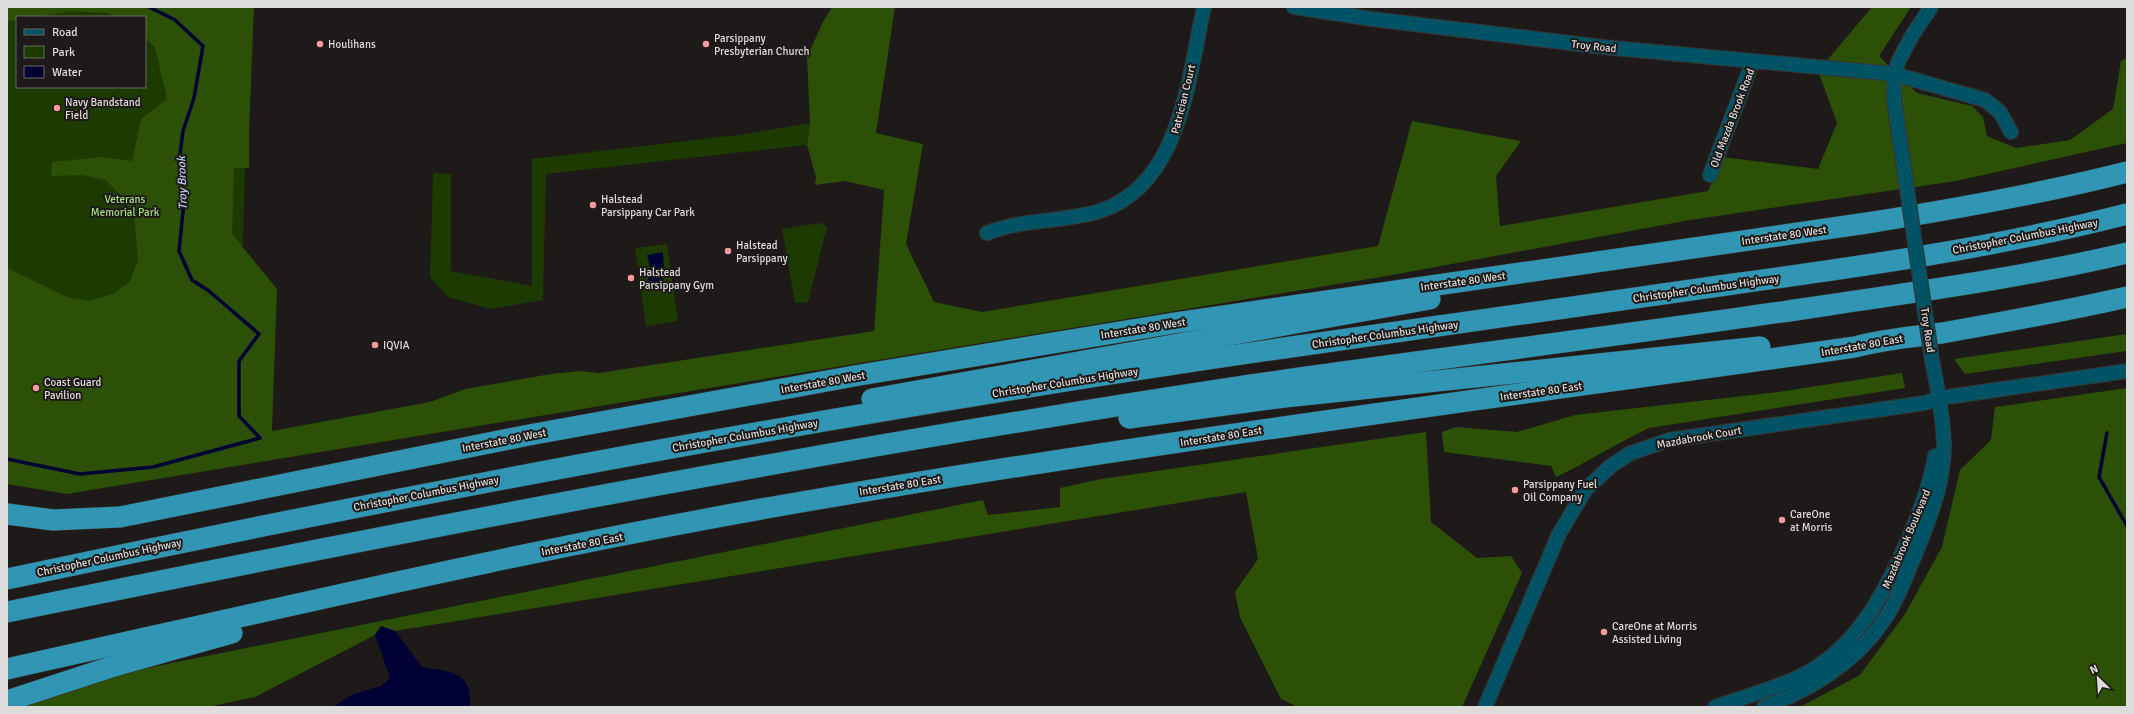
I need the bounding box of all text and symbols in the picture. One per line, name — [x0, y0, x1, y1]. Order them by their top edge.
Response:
legend — [16, 16, 146, 88]
text: Road — [52, 25, 78, 40]
place label: Parsippany Presbyterian Church — [714, 32, 809, 58]
place label: Houlihans — [328, 38, 376, 51]
street label: Troy Road — [1571, 38, 1617, 55]
marker: Houlihans — [315, 39, 325, 49]
marker: Parsippany Presbyterian Church — [701, 39, 711, 49]
text: Park — [52, 45, 75, 60]
street label: Patrician Court — [1169, 63, 1198, 135]
text: Water — [52, 65, 83, 80]
street label: Old Mazda Brook Road — [1708, 67, 1757, 170]
place label: Navy Bandstand Field — [65, 96, 141, 122]
marker: Navy Bandstand Field — [52, 103, 62, 113]
water label: Troy Brook — [174, 155, 191, 210]
park label: Veterans Memorial Park — [91, 193, 160, 219]
place label: Halstead Parsippany Car Park — [601, 193, 695, 219]
marker: Halstead Parsippany Car Park — [588, 200, 598, 210]
street label: Christopher Columbus Highway — [1951, 216, 2100, 257]
street label: Interstate 80 West — [1741, 223, 1828, 248]
place label: Halstead Parsippany — [736, 239, 788, 265]
marker: Halstead Parsippany — [723, 246, 733, 256]
place label: Halstead Parsippany Gym — [639, 266, 714, 292]
street label: Interstate 80 West — [1420, 269, 1507, 294]
street label: Christopher Columbus Highway — [1632, 272, 1781, 305]
marker: Halstead Parsippany Gym — [626, 273, 636, 283]
street label: Troy Road — [1918, 307, 1937, 354]
street label: Interstate 80 West — [1100, 315, 1187, 342]
street label: Christopher Columbus Highway — [1311, 318, 1460, 351]
street label: Interstate 80 East — [1820, 332, 1904, 359]
place label: IQVIA — [383, 339, 410, 352]
marker: IQVIA — [370, 340, 380, 350]
street label: Christopher Columbus Highway — [991, 364, 1140, 400]
street label: Interstate 80 West — [780, 369, 867, 396]
place label: Coast Guard Pavilion — [44, 376, 102, 402]
street label: Interstate 80 East — [1499, 379, 1583, 404]
marker: Coast Guard Pavilion — [31, 383, 41, 393]
street label: Christopher Columbus Highway — [671, 416, 820, 455]
street label: Interstate 80 East — [1179, 424, 1263, 449]
street label: Mazdabrook Court — [1656, 424, 1743, 451]
street label: Interstate 80 West — [461, 426, 548, 455]
street label: Christopher Columbus Highway — [352, 473, 501, 514]
street label: Interstate 80 East — [858, 473, 942, 498]
place label: Parsippany Fuel Oil Company — [1523, 478, 1597, 504]
marker: Parsippany Fuel Oil Company — [1510, 485, 1520, 495]
street label: Mazdabrook Boulevard — [1880, 487, 1933, 591]
place label: CareOne at Morris — [1790, 508, 1833, 534]
marker: CareOne at Morris — [1777, 515, 1787, 525]
street label: Interstate 80 East — [540, 530, 624, 559]
street label: Christopher Columbus Highway — [36, 536, 183, 579]
place label: CareOne at Morris Assisted Living — [1612, 620, 1697, 646]
marker: CareOne at Morris Assisted Living — [1599, 627, 1609, 637]
north arrow — [2078, 658, 2118, 698]
text: N — [2088, 662, 2100, 677]

